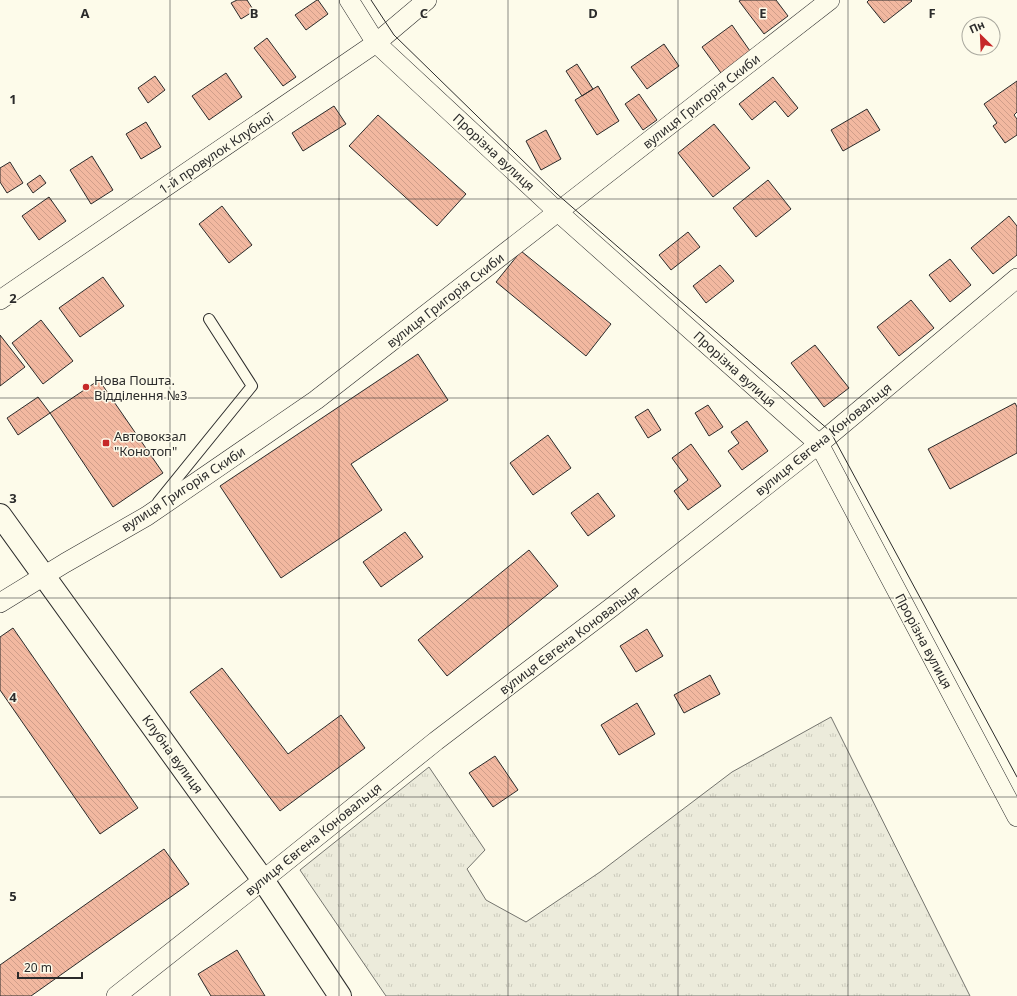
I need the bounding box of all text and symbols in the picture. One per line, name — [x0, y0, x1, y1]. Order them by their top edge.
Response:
text: A — [81, 4, 90, 22]
text: B — [250, 4, 258, 22]
text: C — [420, 4, 428, 22]
text: D — [588, 4, 598, 22]
text: E — [759, 4, 767, 22]
text: F — [928, 4, 936, 22]
north arrow — [961, 16, 1001, 56]
text: Пн — [967, 16, 987, 36]
street label: вулиця Григорія Скиби — [639, 49, 763, 153]
text: 1 — [9, 90, 17, 108]
street label: 1-й провулок Клубної — [155, 108, 277, 198]
street label: Прорізна вулиця — [449, 109, 539, 195]
street label: вулиця Григорія Скиби — [383, 248, 507, 352]
text: 2 — [9, 289, 17, 307]
street label: Прорізна вулиця — [690, 327, 780, 411]
place label: Нова Пошта. Відділення №3 — [94, 371, 188, 404]
street label: вулиця Євгена Коновальця — [751, 378, 895, 500]
marker: Нова Пошта. Відділення №3 — [81, 382, 91, 392]
place label: Автовокзал "Конотоп" — [114, 427, 186, 460]
marker: Автовокзал "Конотоп" — [101, 438, 111, 448]
street label: вулиця Григорія Скиби — [118, 442, 248, 536]
text: 3 — [9, 489, 17, 507]
street label: вулиця Євгена Коновальця — [495, 581, 643, 699]
street label: Прорізна вулиця — [891, 590, 957, 692]
text: 4 — [9, 688, 17, 706]
street label: Клубна вулиця — [138, 711, 208, 797]
street label: вулиця Євгена Коновальця — [241, 778, 385, 900]
text: 5 — [9, 887, 17, 905]
scale bar — [18, 954, 82, 980]
text: 20 m — [24, 959, 52, 976]

